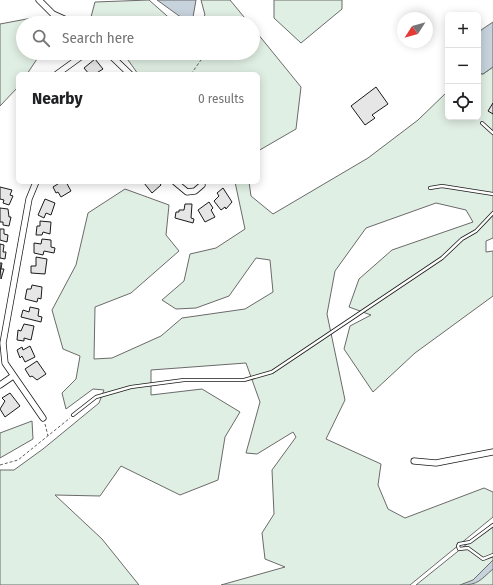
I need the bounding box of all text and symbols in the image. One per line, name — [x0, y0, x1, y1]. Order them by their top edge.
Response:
north arrow — [397, 12, 433, 48]
map controls — [445, 12, 481, 120]
button: + — [445, 12, 481, 48]
search box — [16, 16, 260, 60]
icon: search — [30, 27, 52, 49]
text: Search here — [62, 29, 134, 47]
button: − — [445, 48, 481, 84]
button: locate — [445, 84, 481, 120]
text: Nearby — [32, 88, 83, 109]
text: 0 results — [198, 91, 244, 106]

